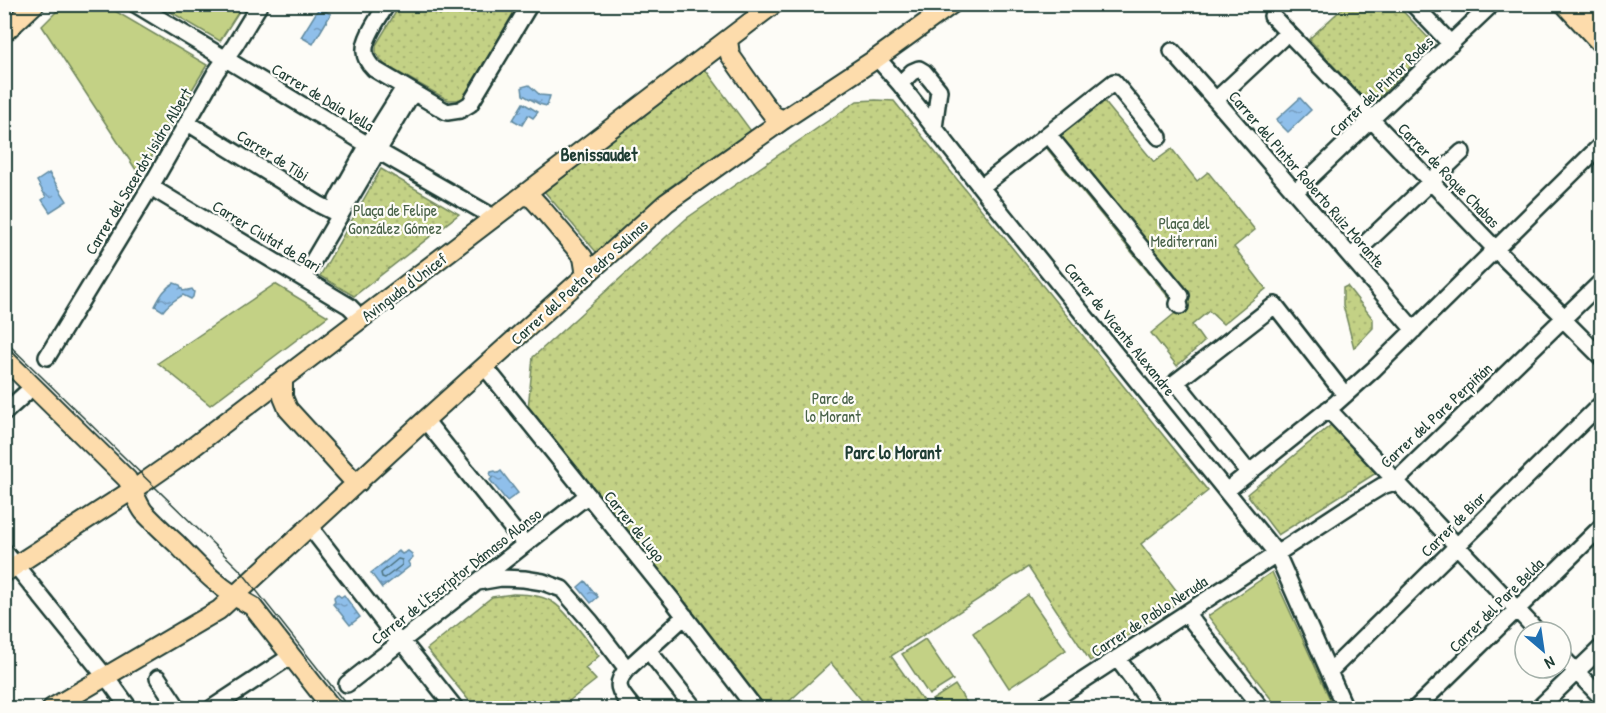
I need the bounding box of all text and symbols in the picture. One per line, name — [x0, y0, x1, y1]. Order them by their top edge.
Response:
street label: Carrer del Pintor Rodes — [1324, 31, 1438, 141]
street label: Carrer de Daia Vella — [268, 58, 378, 136]
street label: Carrer del Sacerdot Isidro Albert — [79, 83, 197, 259]
street label: Carrer del Pintor Roberto Ruiz Morante — [1224, 86, 1391, 273]
street label: Carrer de Roque Chabas — [1393, 118, 1505, 232]
street label: Carrer de Tibi — [233, 124, 313, 186]
district label: Benissaudet — [561, 142, 638, 167]
street label: Carrer Ciutat de Bari — [208, 195, 326, 277]
park label: Plaça de Felipe González Gómez — [348, 199, 442, 239]
park label: Plaça del Mediterrani — [1151, 212, 1218, 252]
street label: Carrer del Poeta Pedro Salinas — [506, 214, 652, 350]
street label: Avinguda d'Unicef — [357, 248, 451, 326]
street label: Carrer de Vicente Alexandre — [1059, 258, 1181, 401]
street label: Carrer del Pare Perpiñán — [1375, 357, 1497, 473]
park label: Parc de lo Morant — [805, 387, 861, 427]
district label: Parc lo Morant — [845, 440, 942, 465]
street label: Carrer de Lugo — [599, 486, 671, 567]
street label: Carrer de Biar — [1416, 487, 1490, 561]
street label: Carrer de l'Escriptor Dámaso Alonso — [366, 502, 546, 649]
street label: Carrer del Pare Belda — [1444, 553, 1548, 657]
street label: Carrer de Pablo Neruda — [1086, 570, 1212, 662]
north arrow — [1513, 620, 1573, 680]
text: N — [1541, 651, 1559, 675]

